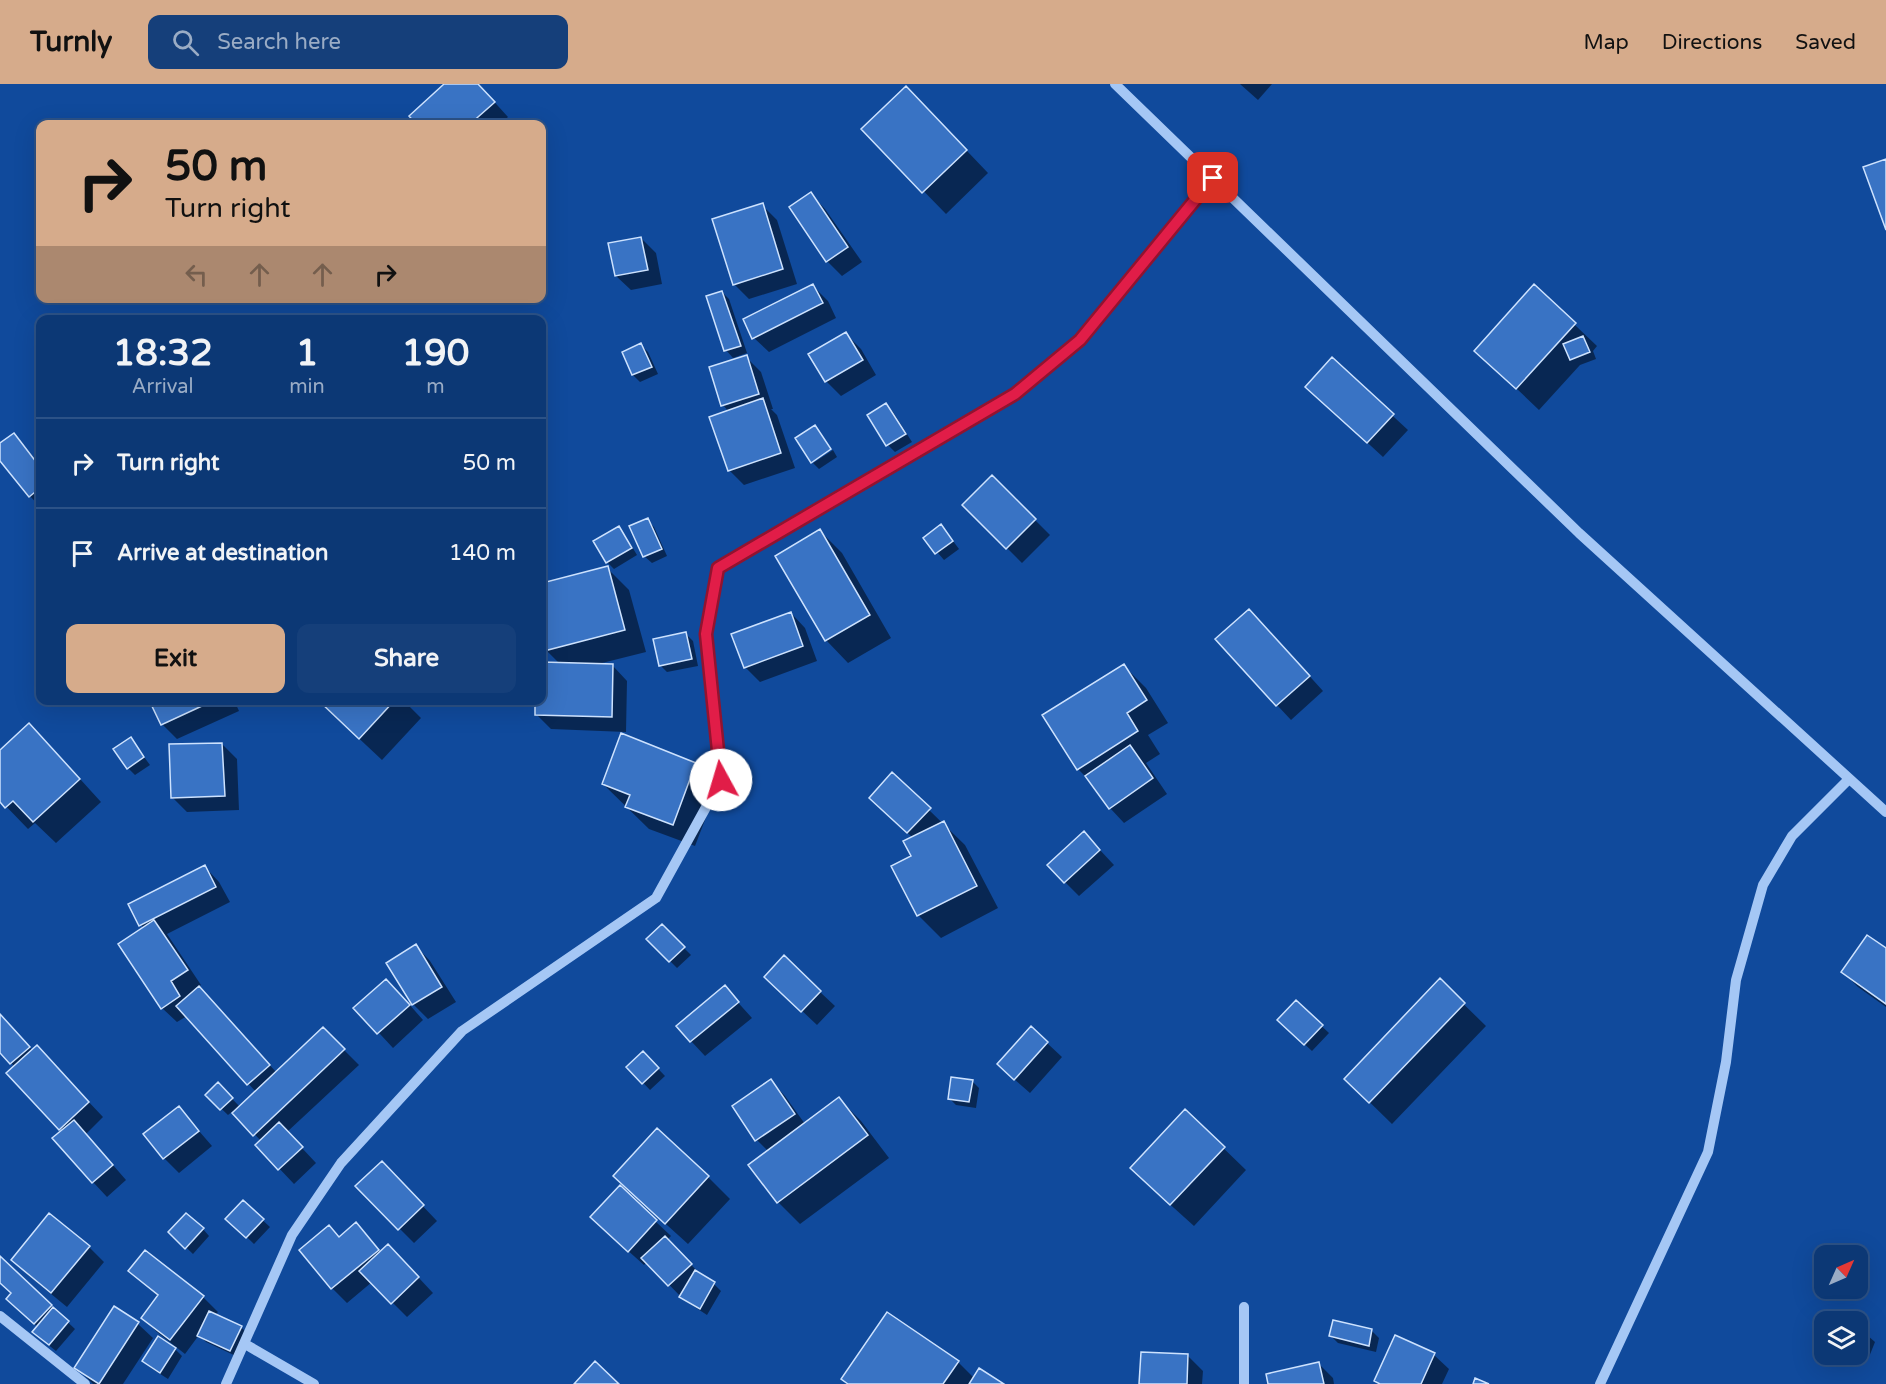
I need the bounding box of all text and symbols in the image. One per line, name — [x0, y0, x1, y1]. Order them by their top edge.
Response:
search box — [148, 15, 568, 69]
text: Turnly — [30, 25, 112, 59]
icon: search — [169, 26, 202, 59]
text: Search here — [217, 29, 341, 55]
text: Map — [1583, 30, 1629, 55]
text: Directions — [1662, 30, 1762, 55]
text: Saved — [1795, 30, 1856, 55]
text: 50 m — [165, 141, 267, 192]
icon: right — [66, 144, 144, 222]
pin — [1187, 152, 1238, 203]
icon: arrive — [1196, 161, 1229, 194]
text: Turn right — [165, 192, 291, 225]
icon: left — [180, 258, 213, 291]
icon: ahead — [243, 258, 276, 291]
icon: ahead — [306, 258, 339, 291]
icon: right — [369, 258, 402, 291]
text: 18:32 — [113, 332, 213, 375]
text: 1 — [296, 332, 318, 375]
text: 190 — [401, 332, 469, 375]
text: Arrival — [132, 375, 194, 399]
text: min — [289, 375, 325, 399]
text: m — [426, 375, 445, 399]
icon: right — [66, 447, 99, 480]
text: Turn right — [117, 450, 219, 476]
text: 50 m — [462, 450, 516, 476]
icon: arrive — [66, 537, 99, 570]
text: Arrive at destination — [117, 540, 328, 566]
text: 140 m — [449, 540, 516, 566]
button: Exit — [66, 624, 285, 693]
button: Share — [297, 624, 516, 693]
position arrow — [689, 748, 753, 812]
north arrow — [1814, 1245, 1868, 1299]
map controls — [1814, 1245, 1868, 1365]
button: layers — [1814, 1311, 1868, 1365]

